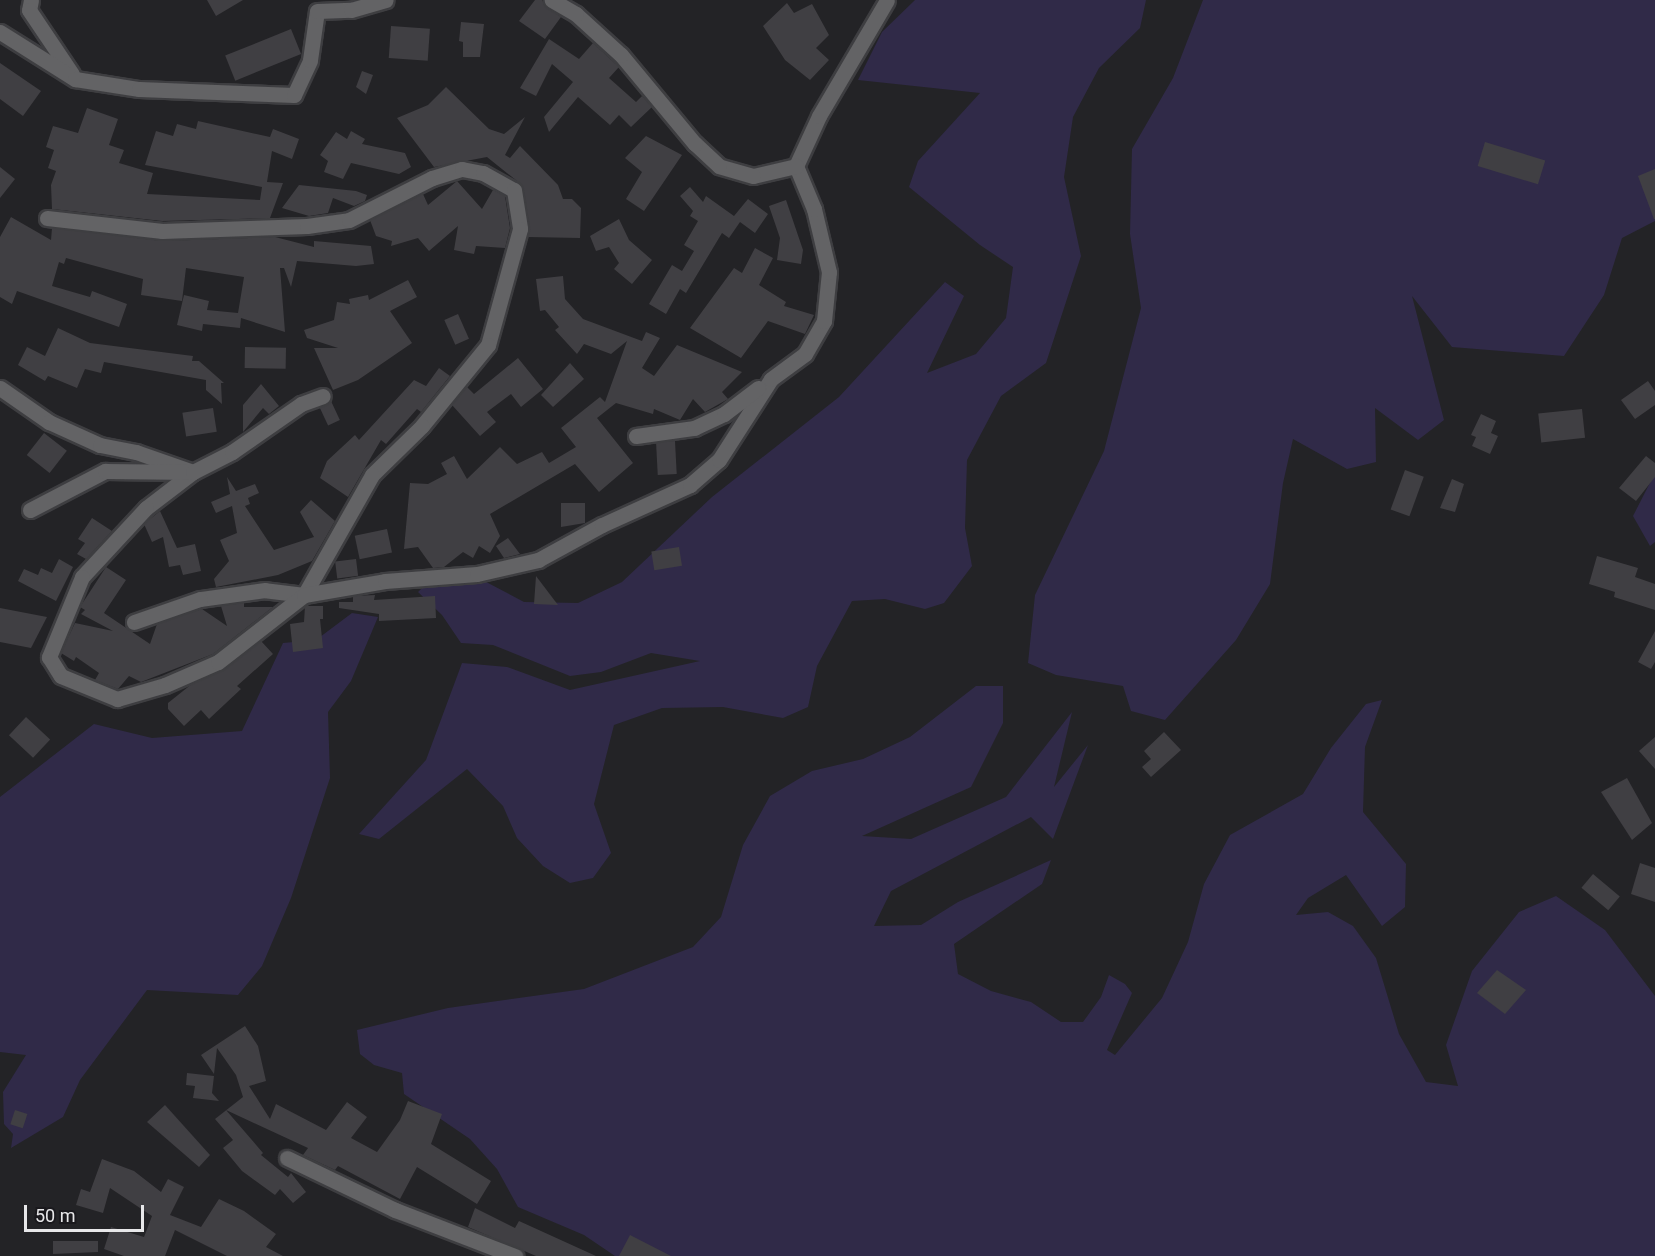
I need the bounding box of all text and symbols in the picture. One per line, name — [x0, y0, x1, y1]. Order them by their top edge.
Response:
scale bar — [27, 1193, 147, 1231]
text: 50 m — [35, 1205, 75, 1226]

